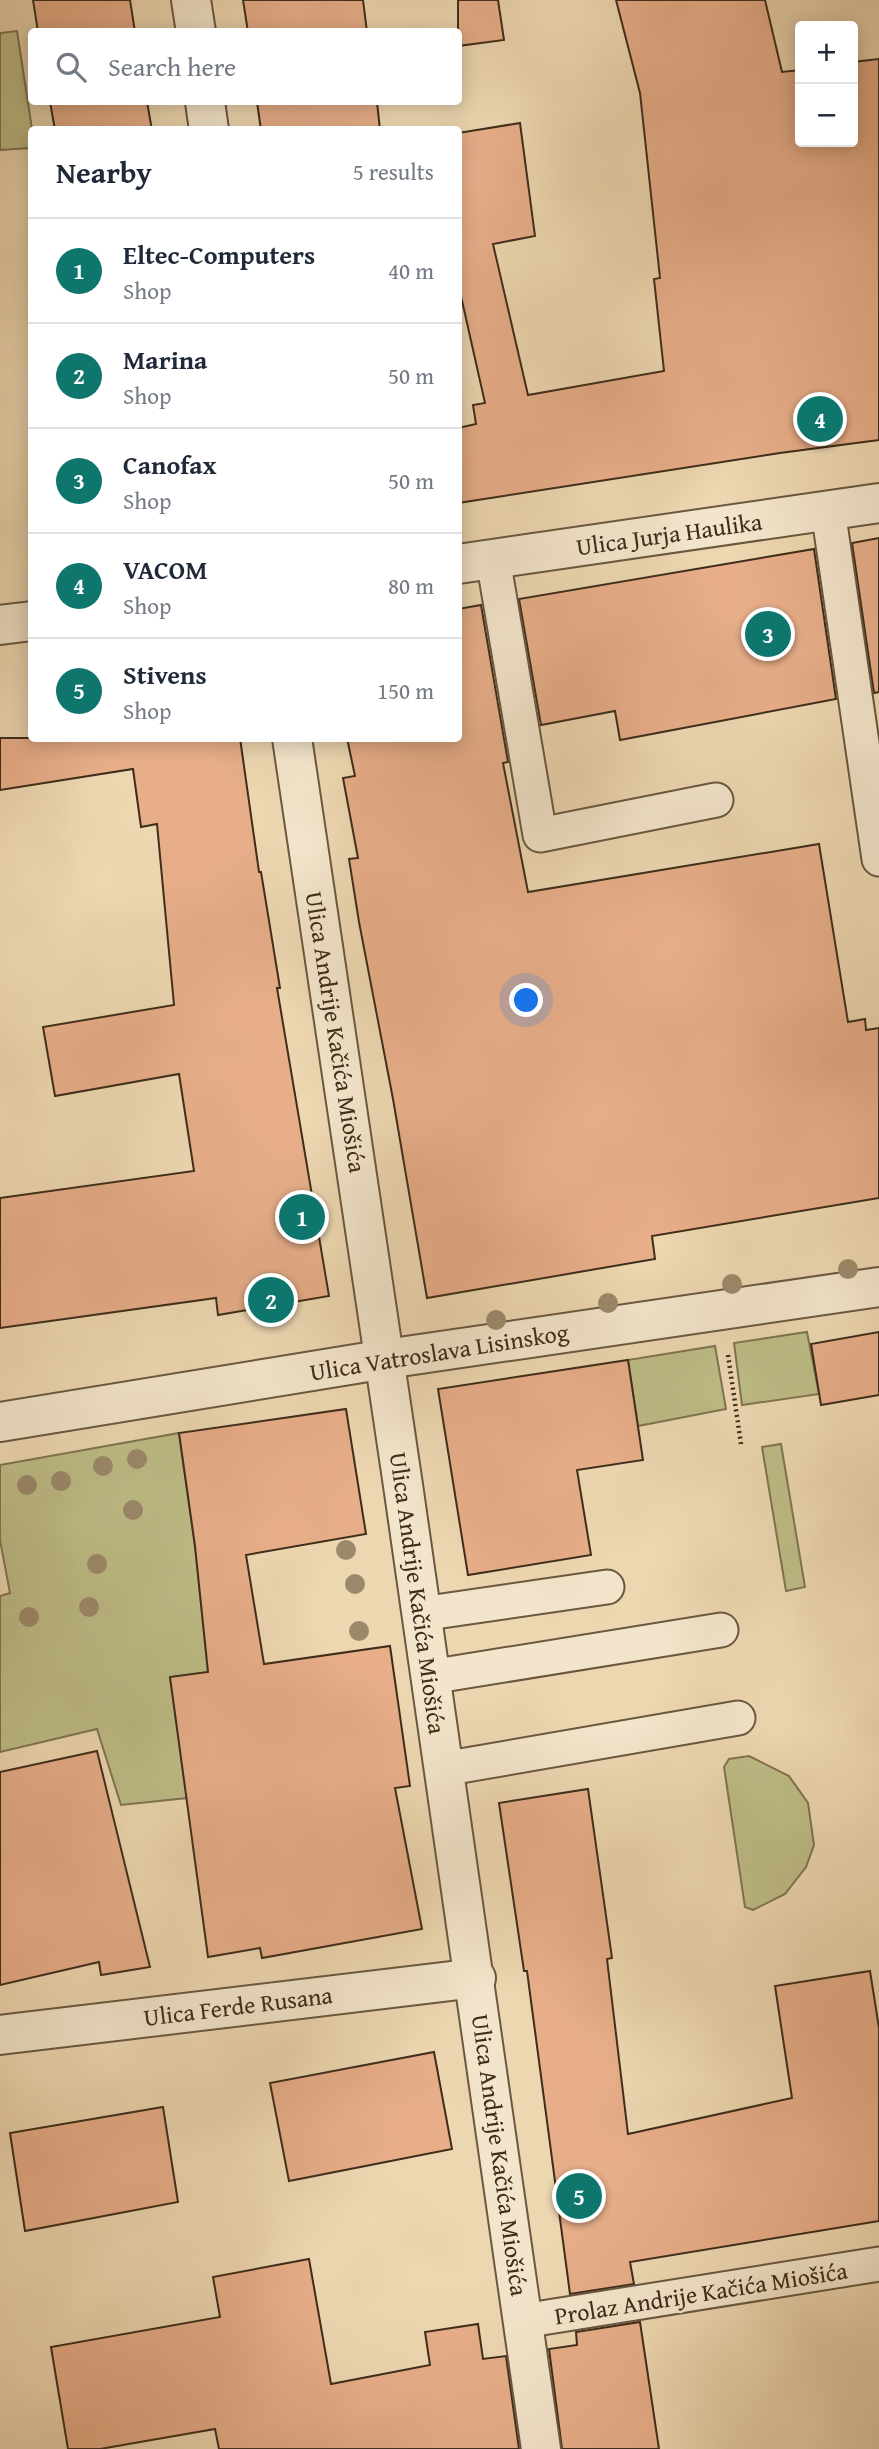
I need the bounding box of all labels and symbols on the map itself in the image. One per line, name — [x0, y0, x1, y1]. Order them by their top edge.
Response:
pin: 4 — [797, 393, 843, 445]
street label: Ulica Jurja Haulika — [574, 504, 765, 564]
pin: 3 — [745, 608, 791, 660]
street label: Ulica Andrije Kačića Miošića — [296, 889, 376, 1176]
your location — [509, 983, 543, 1017]
pin: 1 — [279, 1191, 325, 1243]
pin: 2 — [248, 1274, 294, 1326]
street label: Ulica Vatroslava Lisinskog — [307, 1314, 571, 1390]
street label: Ulica Andrije Kačića Miošića — [381, 1450, 455, 1737]
street label: Ulica Ferde Rusana — [142, 1977, 335, 2035]
street label: Ulica Andrije Kačića Miošića — [463, 2012, 537, 2299]
pin: 5 — [556, 2170, 602, 2222]
street label: Prolaz Andrije Kačića Miošića — [552, 2252, 851, 2333]

